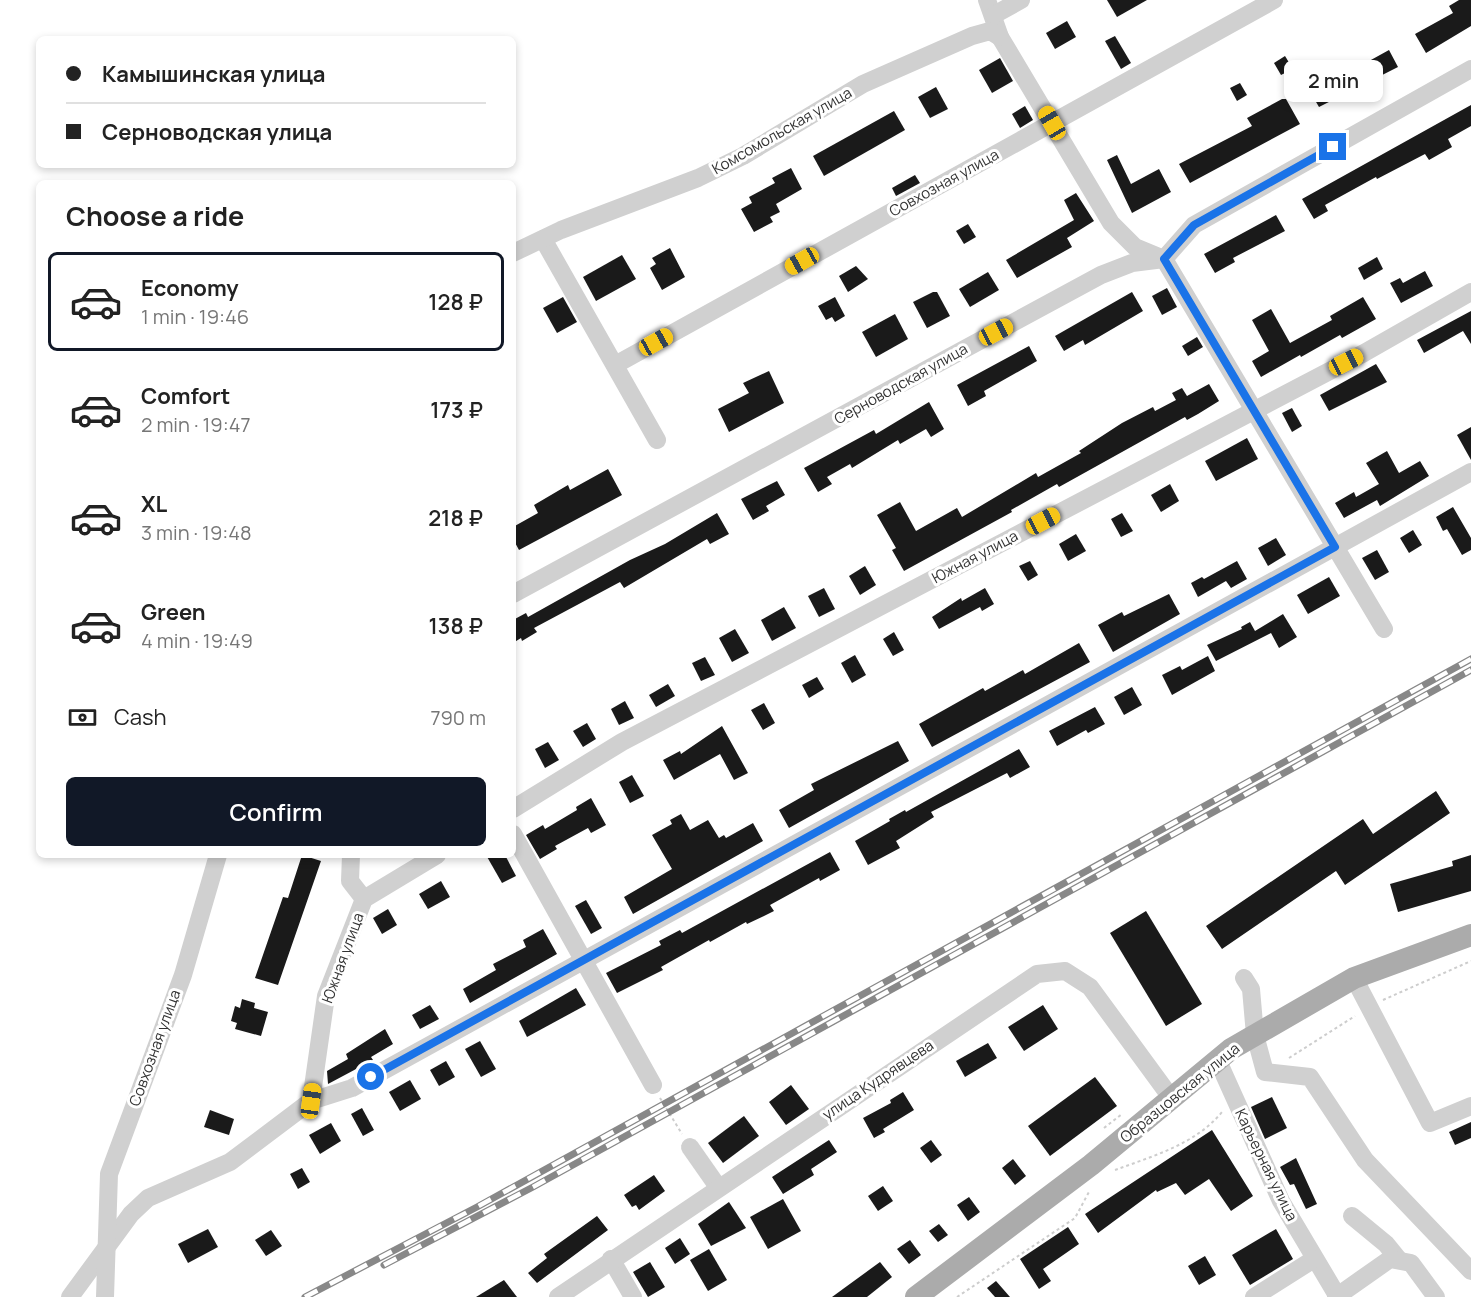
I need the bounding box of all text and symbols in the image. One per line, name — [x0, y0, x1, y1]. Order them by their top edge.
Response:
text: Камышинская улица — [102, 59, 326, 89]
callout: 2 min — [1284, 60, 1382, 102]
text: 2 min — [1308, 67, 1359, 94]
street label: Комсомольская улица — [708, 82, 855, 179]
car — [1035, 103, 1069, 143]
text: Серноводская улица — [102, 117, 332, 147]
route end — [1319, 133, 1346, 160]
street label: Совхозная улица — [885, 144, 1002, 221]
text: Choose a ride — [66, 197, 244, 234]
car — [782, 244, 822, 278]
text: Economy — [141, 273, 239, 303]
icon: car — [69, 275, 123, 329]
text: 128 ₽ — [428, 287, 483, 317]
text: 1 min · 19:46 — [141, 303, 249, 330]
car — [976, 316, 1016, 348]
car — [636, 325, 676, 359]
street label: Серноводская улица — [830, 338, 971, 429]
car — [1326, 346, 1366, 378]
text: Comfort — [141, 381, 230, 411]
icon: car — [69, 383, 123, 437]
text: 173 ₽ — [430, 395, 483, 425]
text: 2 min · 19:47 — [141, 411, 250, 438]
text: XL — [141, 489, 167, 519]
icon: car — [69, 491, 123, 545]
text: 218 ₽ — [428, 503, 483, 533]
car — [1023, 505, 1063, 537]
text: 3 min · 19:48 — [141, 519, 252, 546]
street label: Южная улица — [928, 525, 1022, 588]
text: Green — [141, 597, 206, 627]
icon: car — [69, 599, 123, 653]
text: 138 ₽ — [429, 611, 483, 641]
text: 4 min · 19:49 — [141, 627, 253, 654]
icon: cash — [66, 701, 99, 734]
text: Cash — [114, 702, 167, 732]
text: 790 m — [430, 704, 486, 731]
button: Confirm — [66, 777, 486, 846]
street label: Южная улица — [316, 910, 369, 1006]
street label: Совхозная улица — [124, 987, 185, 1109]
street label: улица Кудрявцева — [818, 1035, 937, 1125]
street label: Образцовская улица — [1115, 1038, 1244, 1147]
route start — [357, 1063, 384, 1090]
car — [300, 1082, 322, 1120]
street label: Карьерная улица — [1230, 1105, 1303, 1224]

